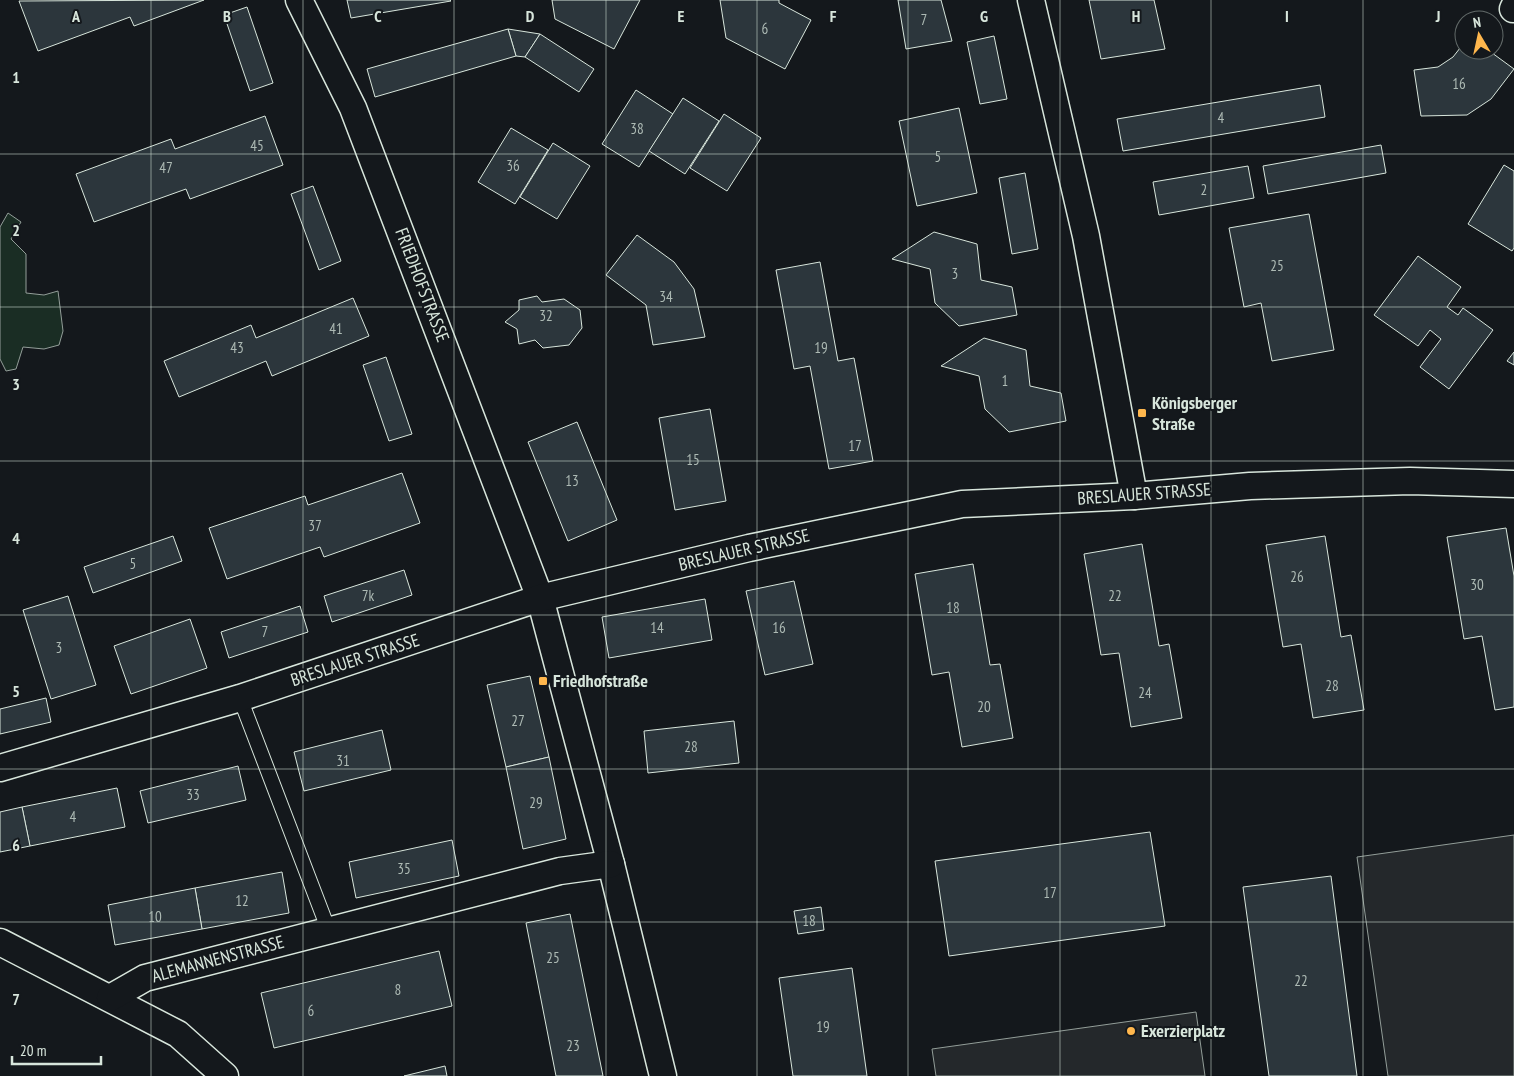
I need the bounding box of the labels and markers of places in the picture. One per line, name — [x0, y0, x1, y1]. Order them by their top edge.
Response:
place label: Königsberger Straße — [1152, 391, 1238, 435]
marker: Königsberger Straße — [1136, 407, 1148, 419]
place label: Friedhofstraße — [553, 669, 648, 692]
marker: Friedhofstraße — [537, 675, 549, 687]
place label: Exerzierplatz — [1141, 1019, 1225, 1042]
marker: Exerzierplatz — [1125, 1025, 1137, 1037]

